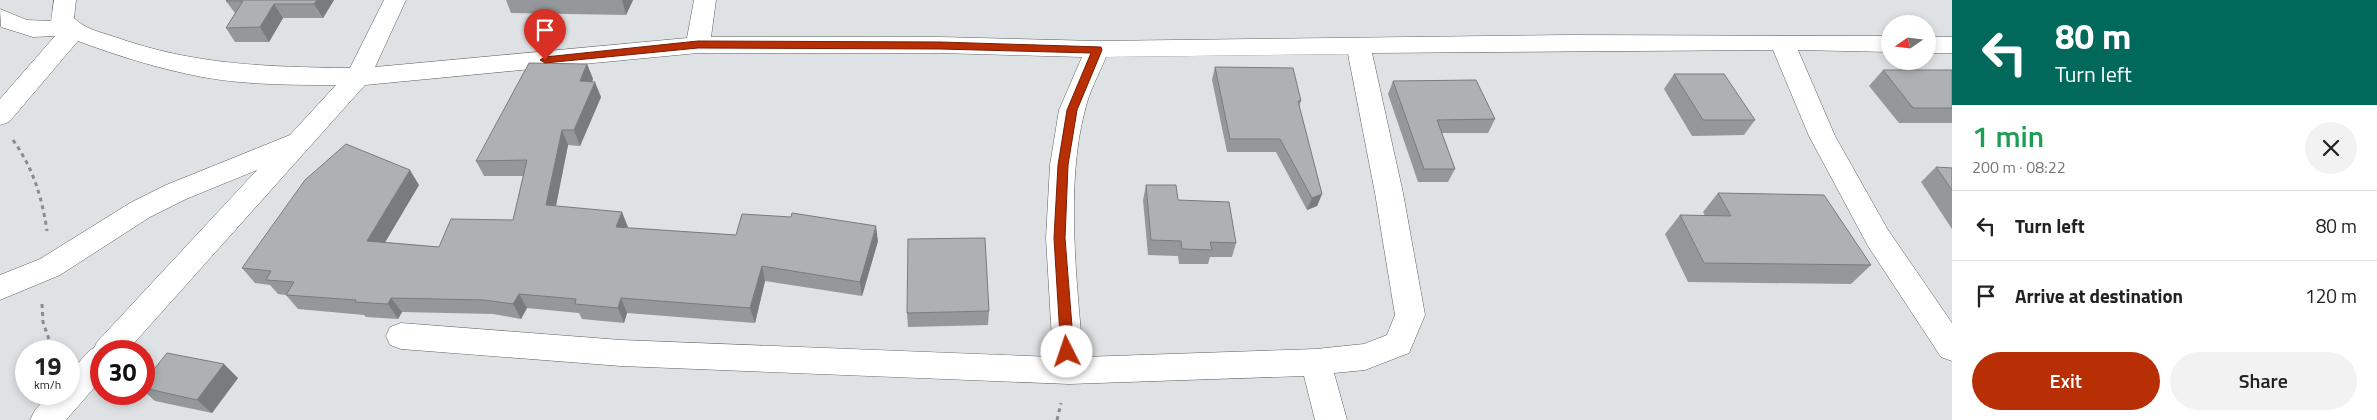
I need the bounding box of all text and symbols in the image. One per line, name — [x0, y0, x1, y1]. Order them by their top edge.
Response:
pin — [524, 9, 566, 60]
text: 80 m — [2055, 9, 2131, 63]
north arrow — [1881, 15, 1936, 70]
map controls — [1881, 15, 1936, 70]
icon: arrive — [531, 16, 559, 44]
icon: left — [1972, 20, 2037, 85]
text: Turn left — [2055, 57, 2132, 91]
text: 1 min — [1972, 113, 2044, 159]
button: close — [2305, 122, 2357, 174]
text: 200 m · 08:22 — [1972, 155, 2066, 179]
text: Turn left — [2015, 211, 2085, 240]
text: 80 m — [2316, 211, 2357, 240]
icon: left — [1972, 212, 2000, 240]
text: Arrive at destination — [2015, 281, 2183, 310]
text: 120 m — [2305, 281, 2357, 310]
icon: arrive — [1972, 282, 2000, 310]
position arrow — [1040, 325, 1092, 377]
speed limit sign: 30 — [90, 340, 155, 405]
text: 19 — [33, 347, 62, 385]
button: Exit — [1972, 352, 2160, 410]
button: Share — [2170, 352, 2357, 410]
text: km/h — [34, 375, 61, 394]

